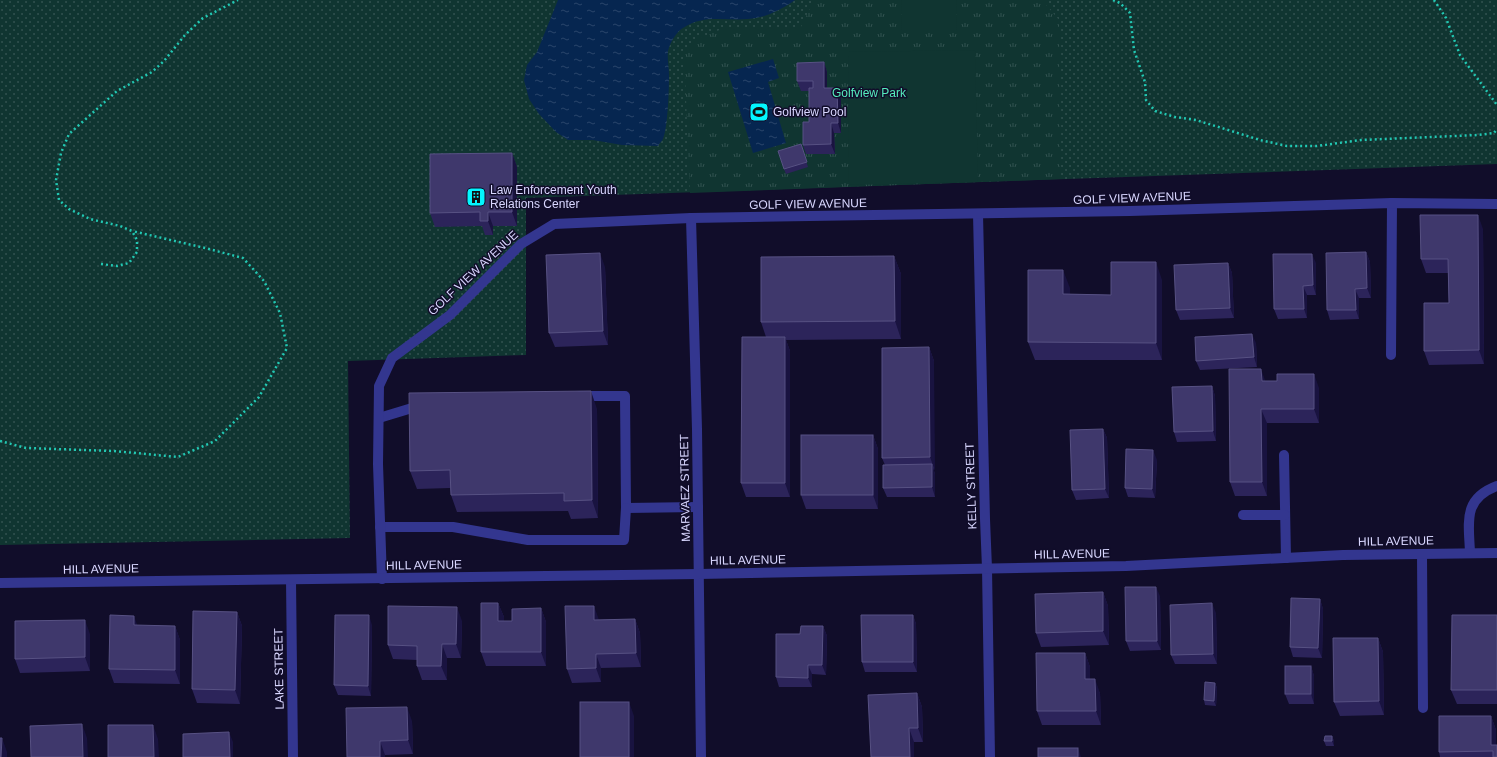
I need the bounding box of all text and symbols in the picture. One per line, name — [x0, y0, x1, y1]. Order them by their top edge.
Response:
park label: Golfview Park — [832, 86, 907, 100]
sports icon: Golfview Pool — [748, 101, 770, 123]
place label: Golfview Pool — [773, 105, 846, 119]
place label: Law Enforcement Youth Relations Center — [490, 183, 617, 211]
building icon: Law Enforcement Youth Relations Center — [465, 186, 487, 208]
street label: GOLF VIEW AVENUE — [1073, 189, 1191, 207]
street label: GOLF VIEW AVENUE — [749, 196, 867, 212]
street label: GOLF VIEW AVENUE — [425, 228, 521, 318]
street label: MARVAEZ STREET — [677, 433, 693, 542]
street label: KELLY STREET — [962, 442, 980, 530]
street label: HILL AVENUE — [1358, 533, 1434, 549]
street label: HILL AVENUE — [1034, 546, 1110, 562]
street label: HILL AVENUE — [710, 552, 786, 568]
street label: HILL AVENUE — [386, 557, 462, 573]
street label: HILL AVENUE — [63, 561, 139, 577]
street label: LAKE STREET — [271, 628, 287, 710]

